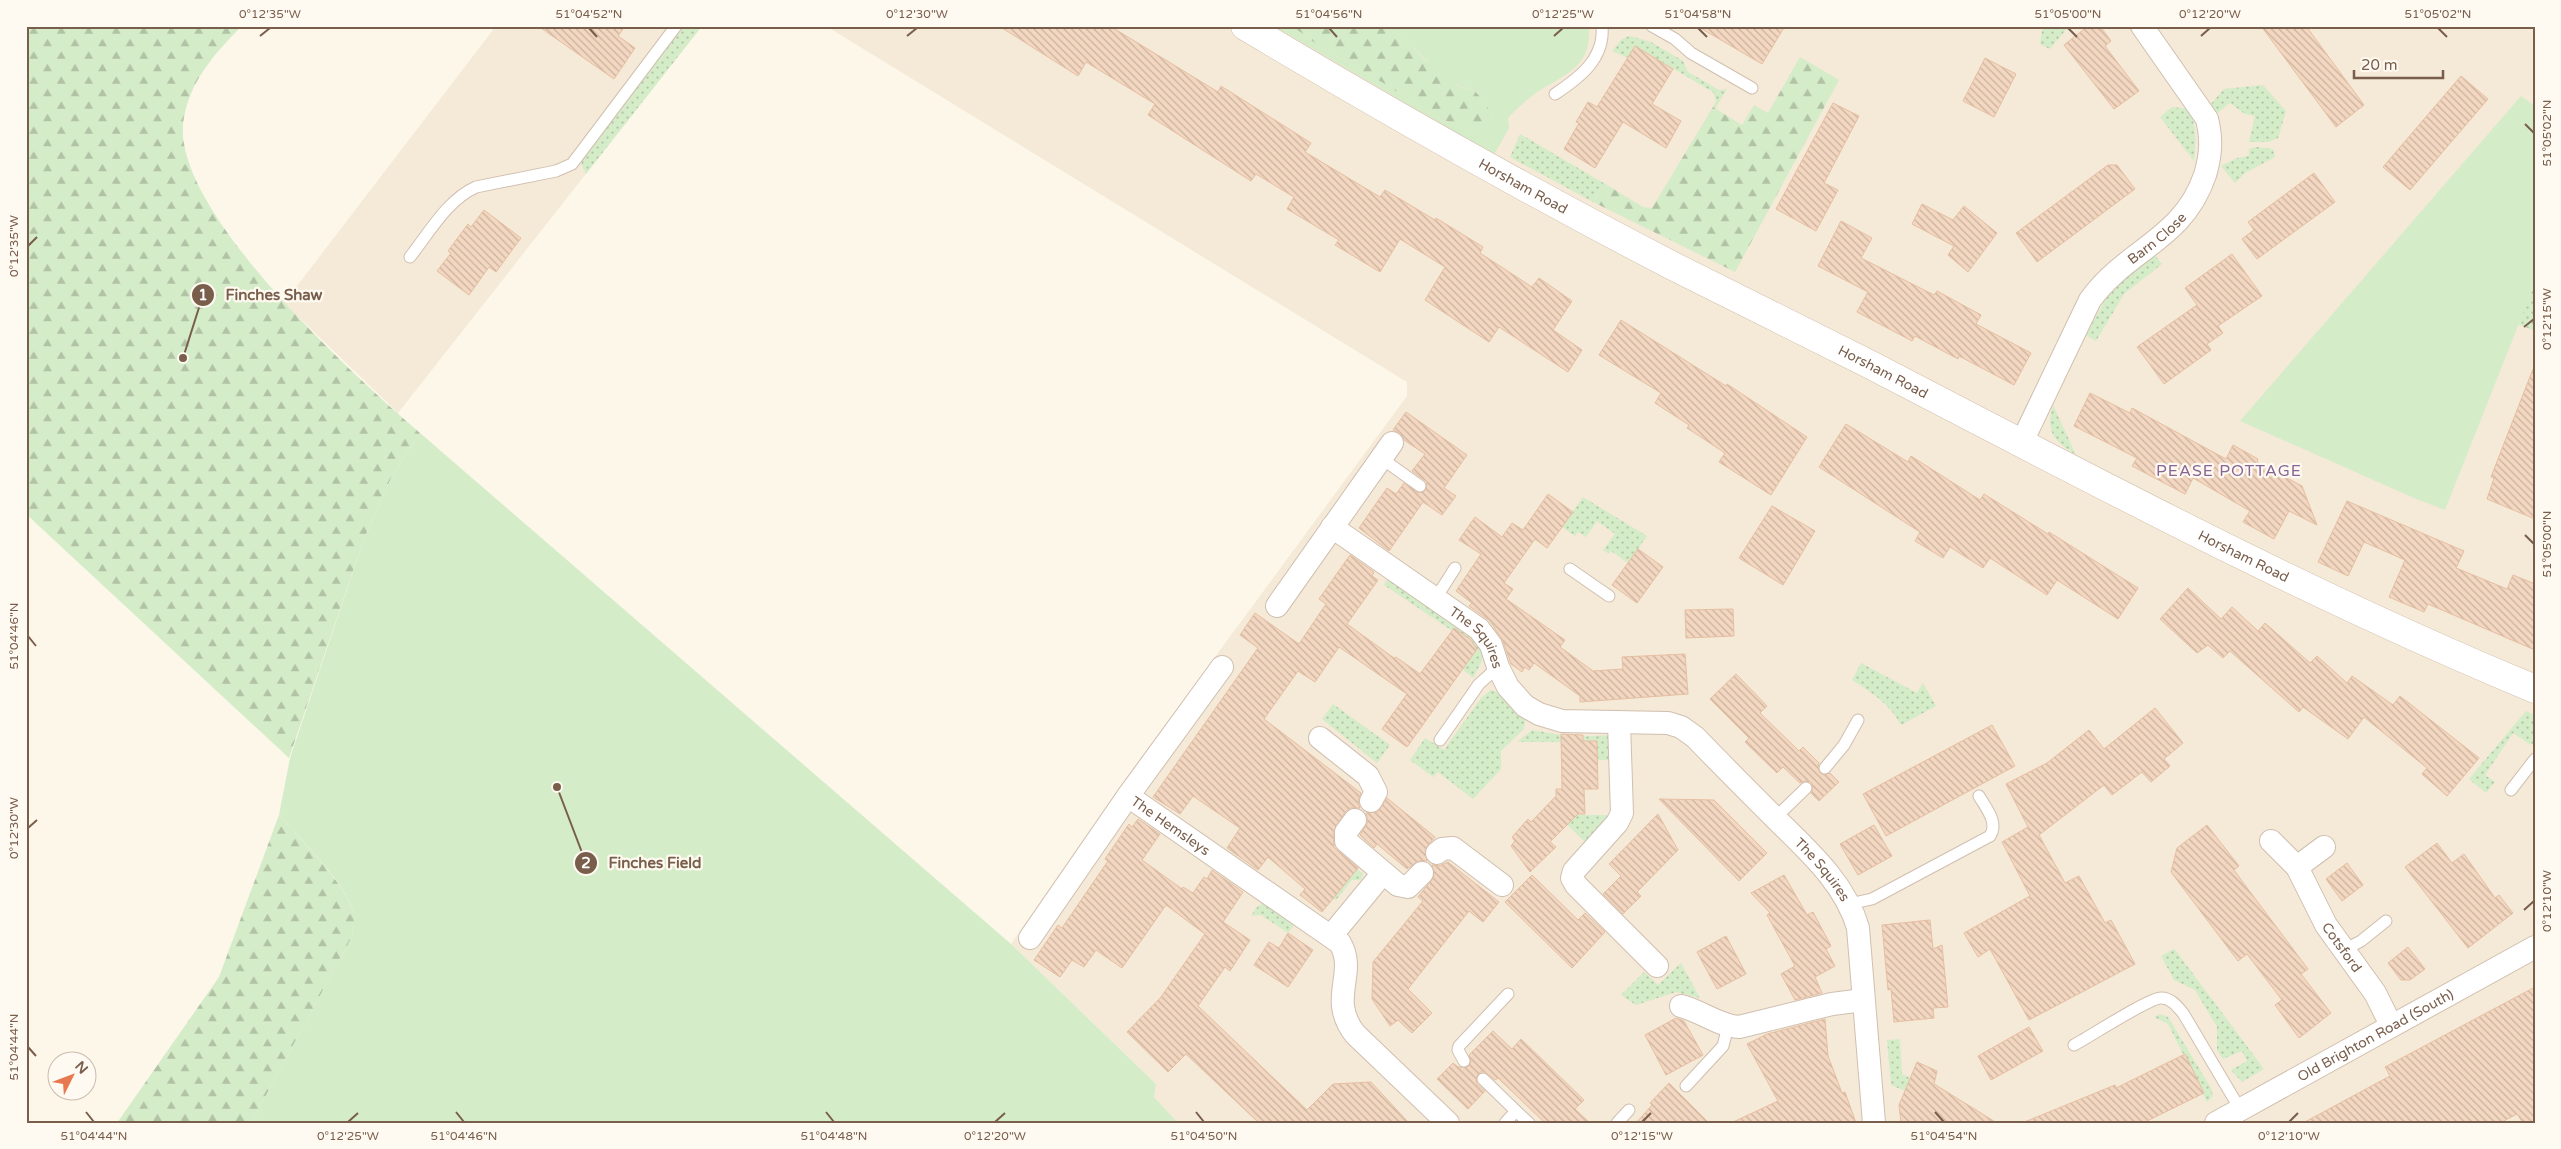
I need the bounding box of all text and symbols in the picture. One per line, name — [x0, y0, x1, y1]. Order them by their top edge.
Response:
text: 0°12'35"W — [239, 7, 301, 21]
text: 51°04'52"N — [556, 7, 623, 21]
text: 0°12'30"W — [886, 7, 948, 21]
text: 51°04'56"N — [1296, 7, 1363, 21]
text: 0°12'25"W — [1532, 7, 1594, 21]
text: 51°04'58"N — [1665, 7, 1732, 21]
text: 51°05'00"N — [2035, 7, 2102, 21]
text: 0°12'20"W — [2179, 7, 2241, 21]
text: 51°05'02"N — [2405, 7, 2472, 21]
scale bar — [2354, 48, 2442, 80]
text: 20 m — [2361, 56, 2398, 74]
text: 51°05'02"N — [2540, 100, 2554, 167]
street label: Horsham Road — [1475, 155, 1571, 218]
street label: Barn Close — [2124, 209, 2190, 268]
text: 0°12'35"W — [7, 215, 21, 277]
callout: Finches Shaw — [191, 280, 333, 310]
text: 1 — [198, 286, 208, 304]
text: Finches Shaw — [226, 286, 323, 304]
text: 0°12'15"W — [2540, 288, 2554, 350]
street label: Horsham Road — [1835, 342, 1931, 402]
district label: PEASE POTTAGE — [2156, 461, 2302, 481]
text: 51°05'00"N — [2540, 511, 2554, 578]
street label: Horsham Road — [2195, 527, 2292, 586]
text: 51°04'46"N — [7, 603, 21, 670]
street label: The Squires — [1446, 603, 1506, 671]
street label: The Hemsleys — [1128, 793, 1213, 859]
text: 0°12'30"W — [7, 797, 21, 859]
street label: The Squires — [1791, 834, 1853, 905]
callout: Finches Field — [574, 848, 711, 878]
text: 2 — [581, 854, 591, 872]
text: Finches Field — [609, 854, 701, 872]
text: 0°12'10"W — [2540, 870, 2554, 932]
street label: Cotsford — [2318, 919, 2365, 976]
street label: Old Brighton Road (South) — [2295, 986, 2457, 1085]
text: 51°04'44"N — [7, 1014, 21, 1081]
north arrow — [48, 1052, 98, 1102]
text: N — [71, 1058, 91, 1078]
text: 51°04'44"N — [61, 1129, 128, 1143]
text: 0°12'25"W — [317, 1129, 379, 1143]
text: 51°04'46"N — [431, 1129, 498, 1143]
text: 51°04'48"N — [801, 1129, 868, 1143]
text: 0°12'20"W — [964, 1129, 1026, 1143]
text: 51°04'50"N — [1171, 1129, 1238, 1143]
text: 0°12'15"W — [1611, 1129, 1673, 1143]
text: 51°04'54"N — [1911, 1129, 1978, 1143]
text: 0°12'10"W — [2258, 1129, 2320, 1143]

